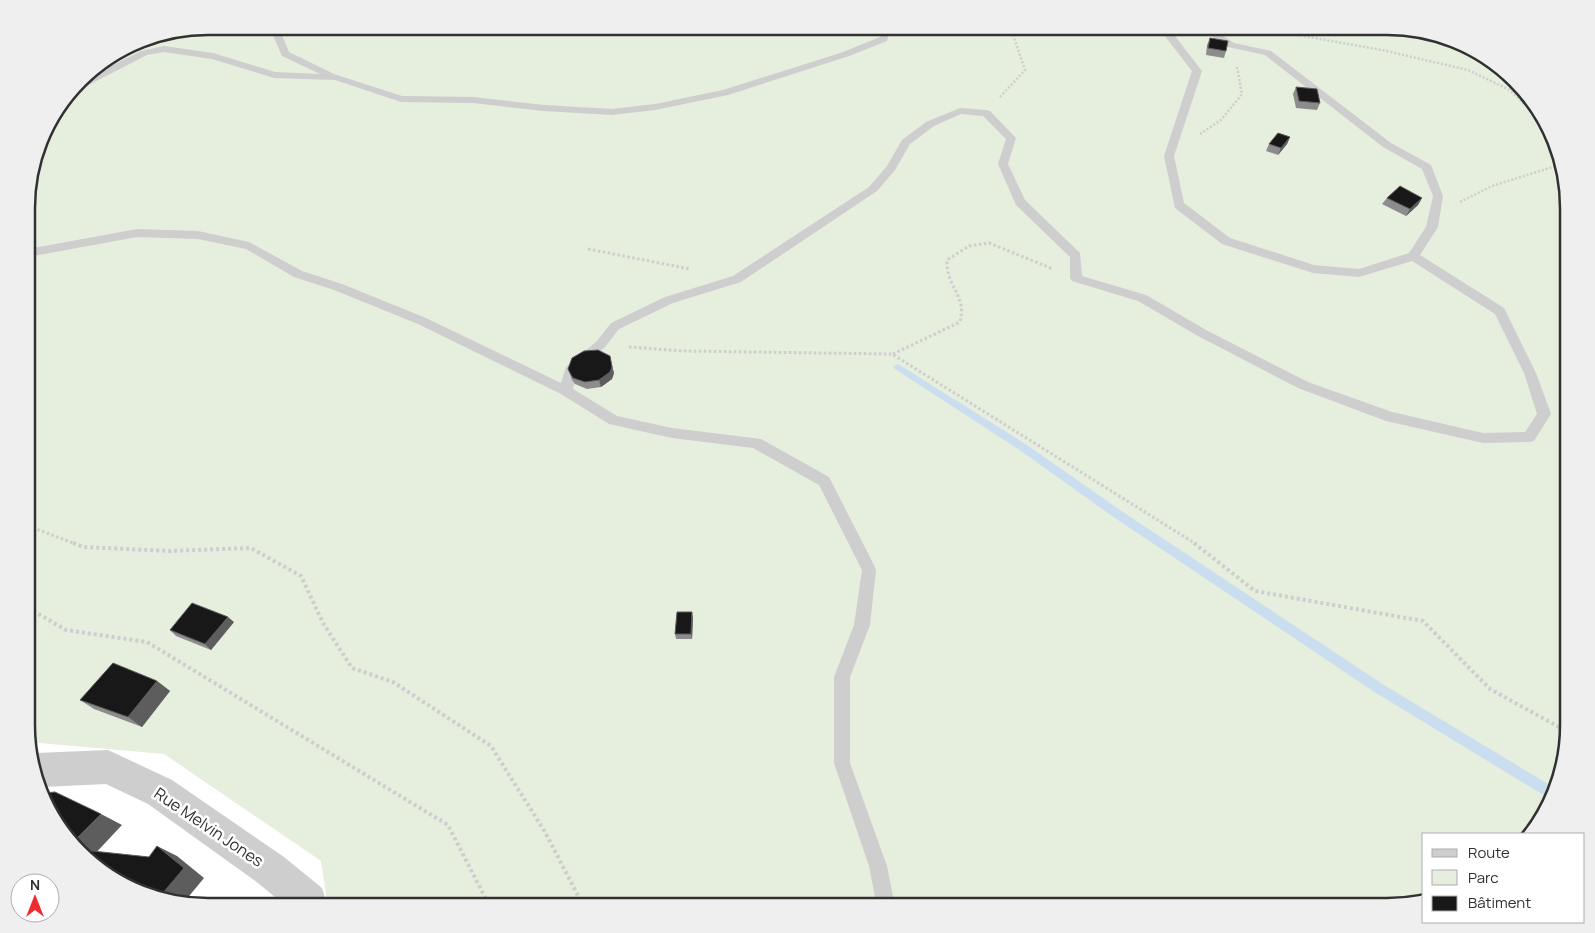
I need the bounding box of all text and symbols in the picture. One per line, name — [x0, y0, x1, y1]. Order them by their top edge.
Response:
street label: Rue Melvin Jones — [150, 782, 268, 872]
legend — [1422, 833, 1585, 923]
text: Route — [1468, 842, 1510, 863]
text: Parc — [1468, 867, 1499, 888]
north arrow — [10, 873, 60, 923]
text: N — [30, 875, 40, 894]
text: Bâtiment — [1468, 892, 1531, 913]

